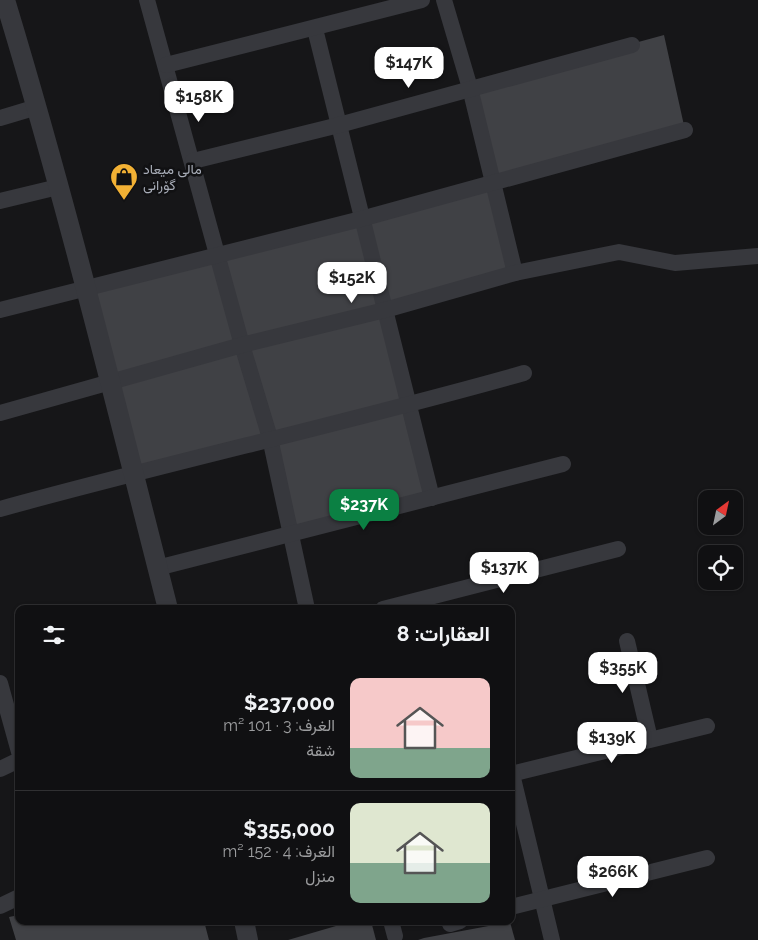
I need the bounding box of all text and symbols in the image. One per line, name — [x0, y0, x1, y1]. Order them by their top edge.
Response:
pin: $147K — [374, 46, 444, 89]
text: $147K — [386, 53, 432, 72]
pin: $158K — [164, 80, 234, 123]
text: $158K — [175, 87, 223, 106]
place label: مالی میعاد گۆرانی — [143, 161, 202, 194]
shop icon: مالی میعاد گۆرانی — [109, 162, 139, 201]
pin: $152K — [317, 262, 387, 304]
text: $152K — [329, 268, 375, 287]
pin: $237K — [329, 488, 399, 531]
north arrow — [698, 490, 742, 535]
map controls — [698, 490, 743, 590]
text: $237K — [340, 495, 388, 514]
button: locate — [698, 545, 743, 590]
pin: $137K — [469, 552, 539, 594]
text: $137K — [481, 558, 527, 577]
icon: filters — [40, 621, 68, 649]
text: العقارات: 8 — [397, 621, 490, 646]
pin: $355K — [588, 652, 658, 694]
text: $355K — [599, 658, 647, 677]
text: $237,000 — [244, 690, 335, 715]
icon: home — [390, 698, 450, 758]
text: الغرف: 3 · 101 m² — [223, 716, 335, 735]
pin: $139K — [577, 722, 647, 764]
text: $139K — [588, 728, 636, 747]
text: شقة — [306, 741, 335, 760]
text: $355,000 — [243, 816, 335, 841]
icon: home — [390, 823, 450, 883]
text: الغرف: 4 · 152 m² — [223, 842, 335, 861]
pin: $266K — [578, 856, 648, 898]
text: $266K — [588, 862, 638, 881]
text: منزل — [305, 867, 335, 886]

